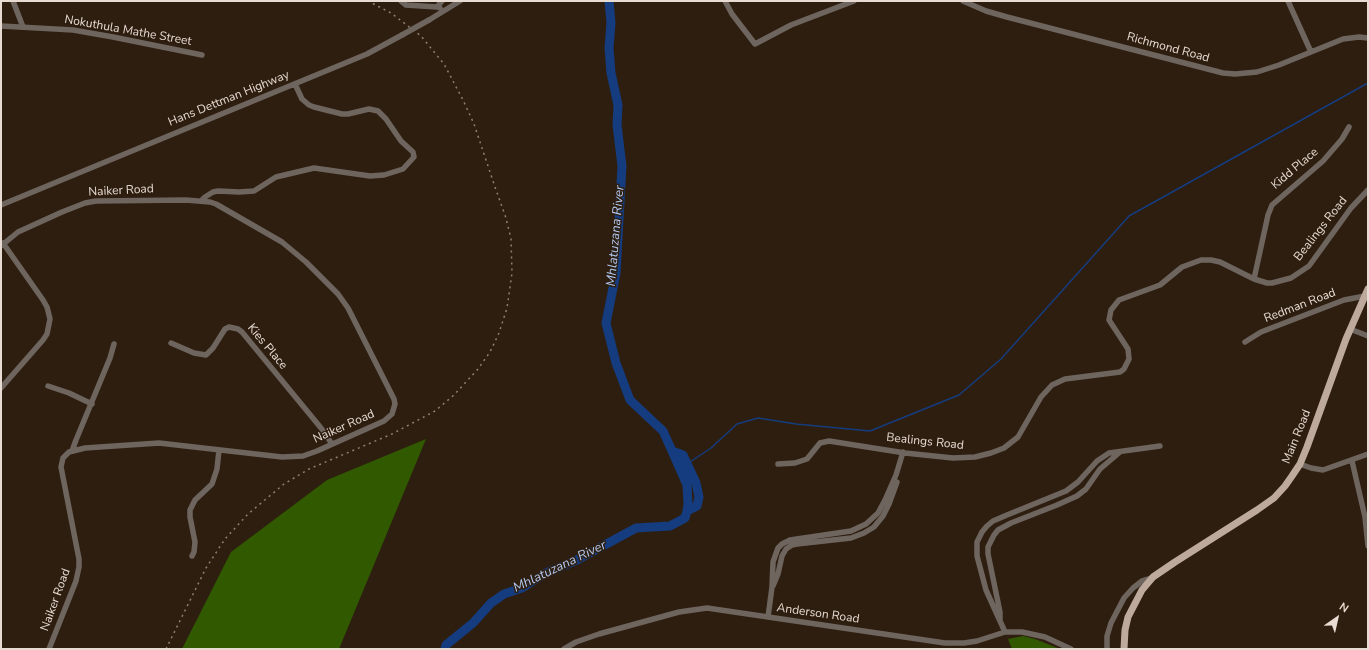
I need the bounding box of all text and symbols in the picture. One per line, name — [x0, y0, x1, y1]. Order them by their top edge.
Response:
street label: Nokuthula Mathe Street — [63, 13, 193, 49]
street label: Richmond Road — [1125, 30, 1211, 66]
street label: Hans Dettman Highway — [166, 68, 292, 130]
street label: Kidd Place — [1269, 145, 1321, 193]
street label: Naiker Road — [88, 182, 154, 200]
water label: Mhlatuzana River — [604, 185, 628, 287]
street label: Bealings Road — [1291, 194, 1351, 264]
street label: Redman Road — [1262, 286, 1338, 326]
street label: Kies Place — [244, 321, 290, 373]
street label: Naiker Road — [311, 407, 377, 447]
street label: Main Road — [1280, 408, 1314, 466]
street label: Bealings Road — [886, 431, 964, 453]
water label: Mhlatuzana River — [511, 538, 609, 596]
street label: Naiker Road — [38, 567, 74, 633]
north arrow — [1317, 598, 1357, 638]
text: N — [1336, 599, 1352, 616]
street label: Anderson Road — [776, 601, 860, 627]

